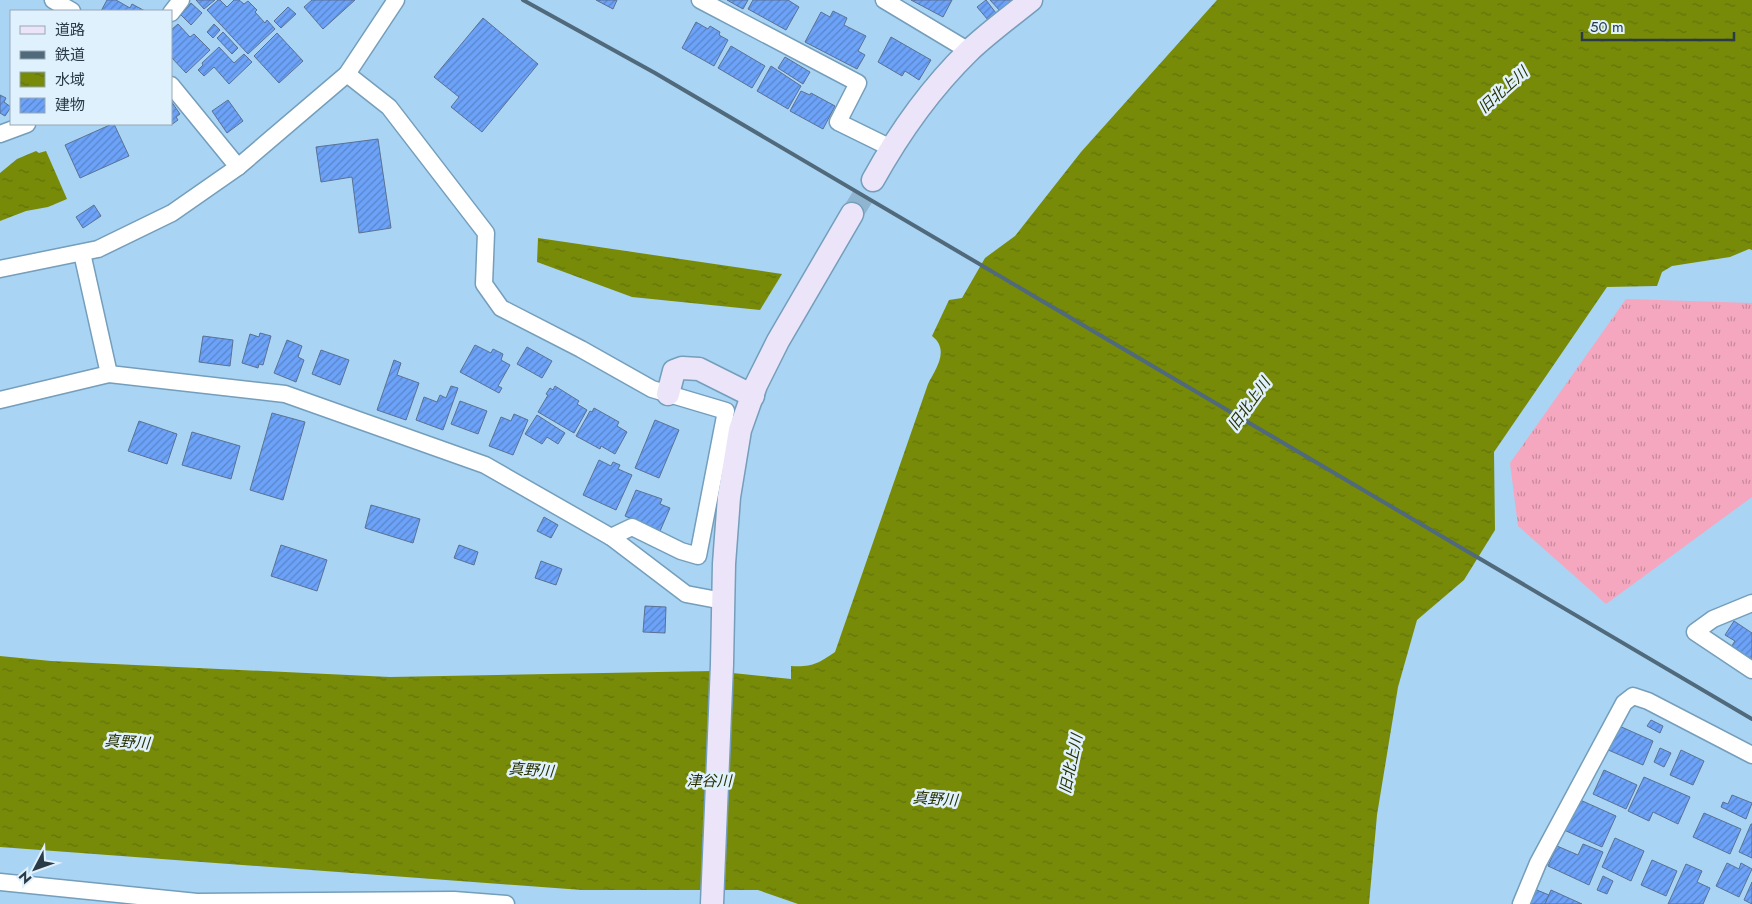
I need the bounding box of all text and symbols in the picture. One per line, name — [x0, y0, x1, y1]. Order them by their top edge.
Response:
legend — [10, 10, 172, 125]
scale bar — [1582, 10, 1734, 42]
text: 50 m — [1590, 16, 1624, 38]
text: 道路 — [55, 19, 85, 41]
text: 鉄道 — [55, 44, 85, 66]
water label: 旧北上川 — [1473, 60, 1534, 118]
text: 水域 — [55, 69, 85, 91]
text: 建物 — [55, 94, 85, 116]
water label: 旧北上川 — [1222, 372, 1277, 435]
water label: 真野川 — [104, 729, 152, 755]
water label: 旧北上川 — [1054, 730, 1088, 796]
water label: 真野川 — [508, 757, 556, 783]
water label: 津谷川 — [686, 770, 733, 792]
water label: 真野川 — [912, 786, 960, 812]
north arrow — [10, 844, 60, 894]
text: N — [14, 867, 36, 888]

